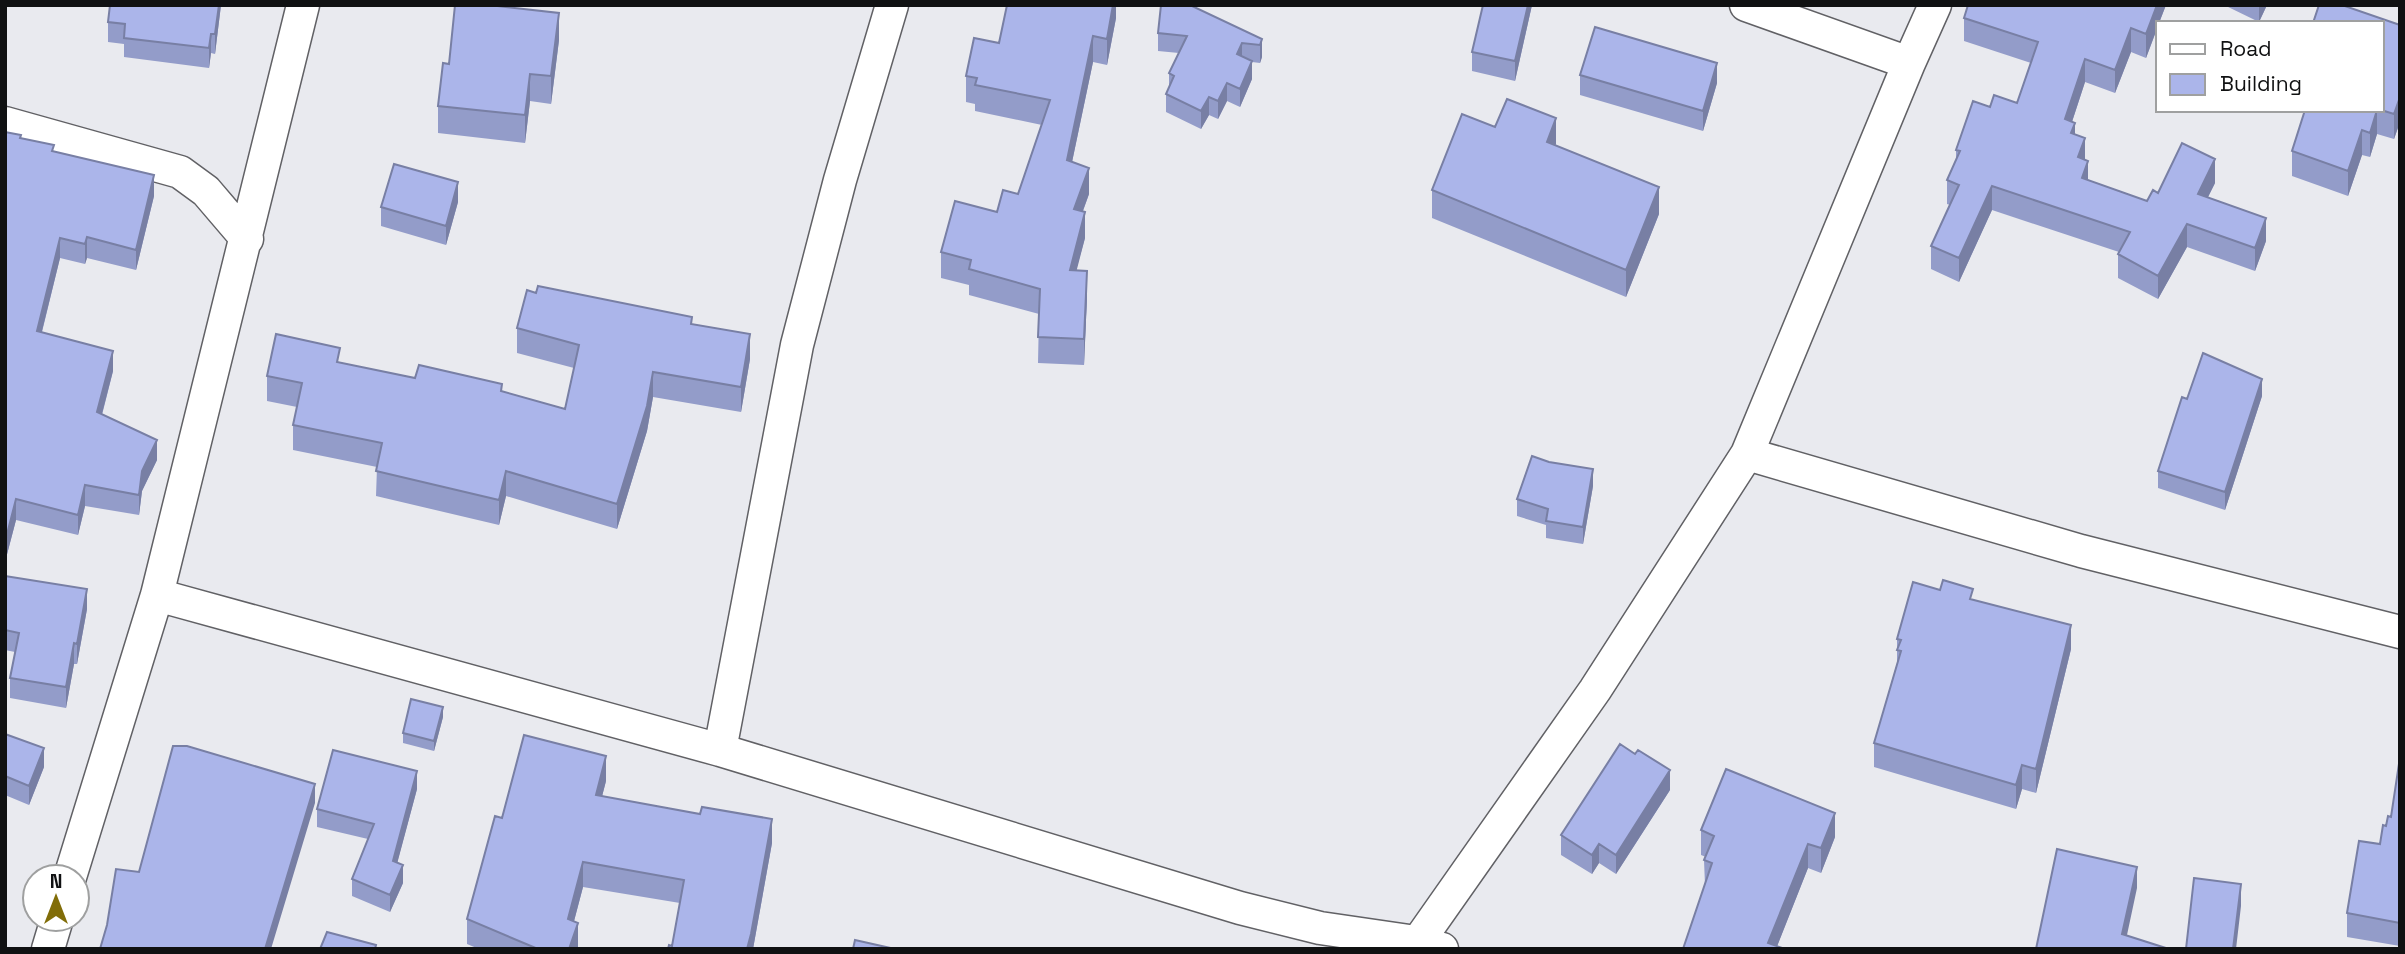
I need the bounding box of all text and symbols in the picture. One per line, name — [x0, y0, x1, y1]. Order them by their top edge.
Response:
legend — [2156, 21, 2384, 112]
text: Road — [2220, 35, 2272, 62]
text: Building — [2220, 70, 2302, 97]
north arrow — [21, 863, 91, 933]
text: N — [50, 869, 62, 894]

